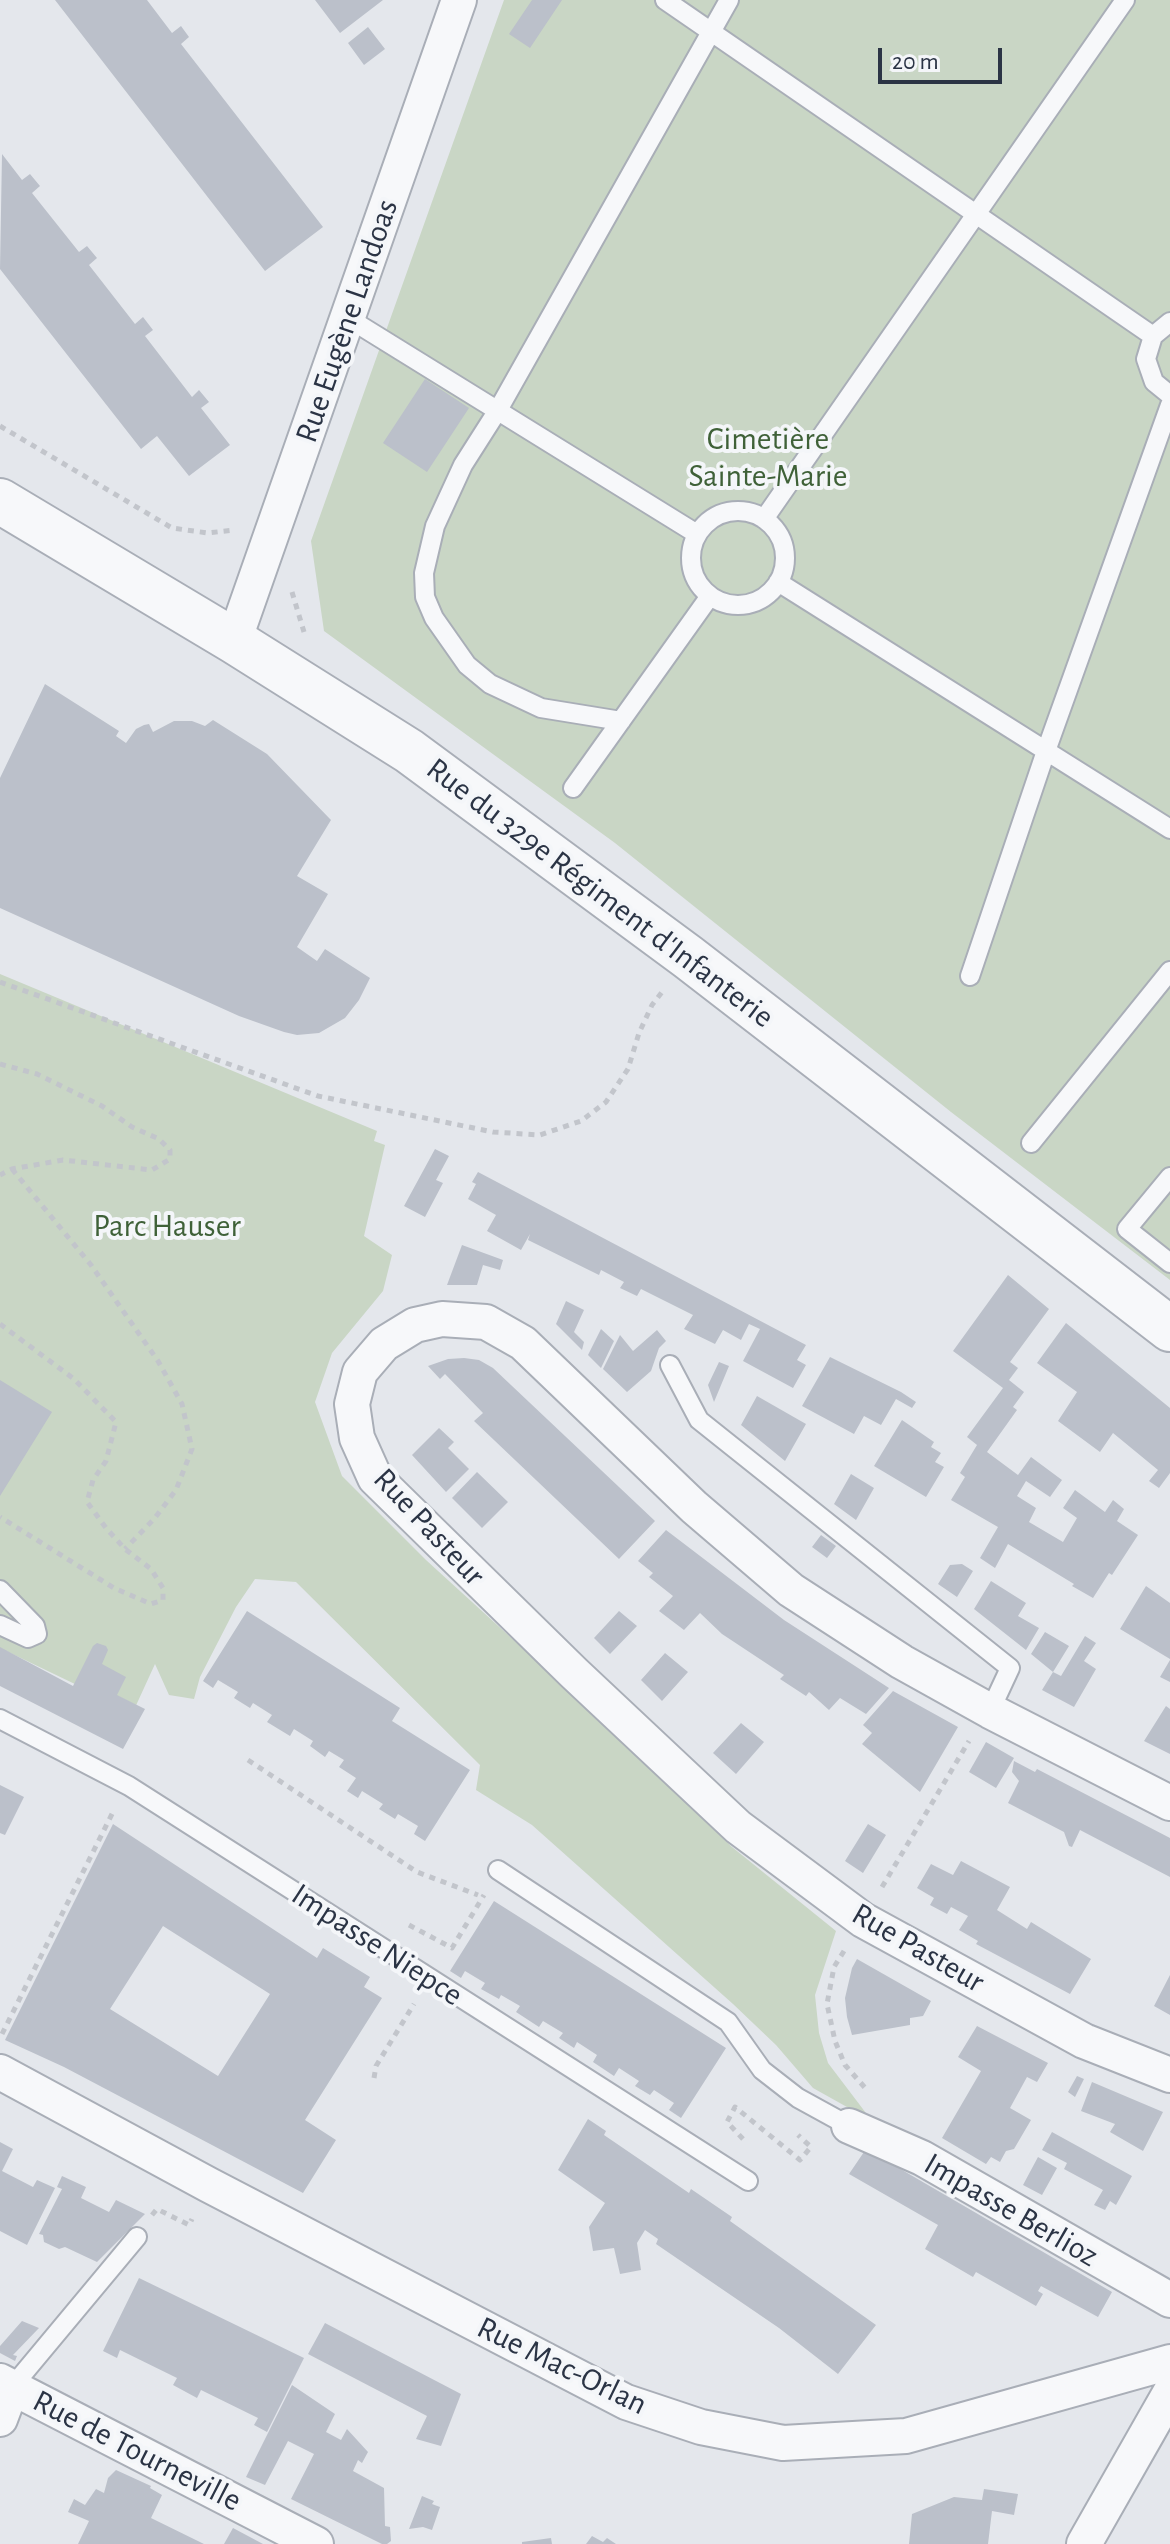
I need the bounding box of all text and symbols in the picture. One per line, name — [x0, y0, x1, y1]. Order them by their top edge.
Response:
scale bar — [882, 32, 1006, 82]
text: 20 m — [892, 50, 939, 74]
street label: Rue Eugène Landoas — [287, 194, 407, 448]
park label: Cimetière Sainte-Marie — [688, 420, 848, 495]
street label: Rue du 329e Régiment d'Infanterie — [419, 750, 781, 1036]
park label: Parc Hauser — [93, 1207, 241, 1245]
street label: Rue Pasteur — [365, 1460, 493, 1594]
street label: Impasse Niepce — [284, 1875, 470, 2015]
street label: Rue Pasteur — [845, 1895, 991, 2001]
street label: Impasse Berlioz — [917, 2145, 1105, 2275]
street label: Rue Mac-Orlan — [471, 2308, 653, 2424]
street label: Rue de Tourneville — [26, 2382, 248, 2520]

